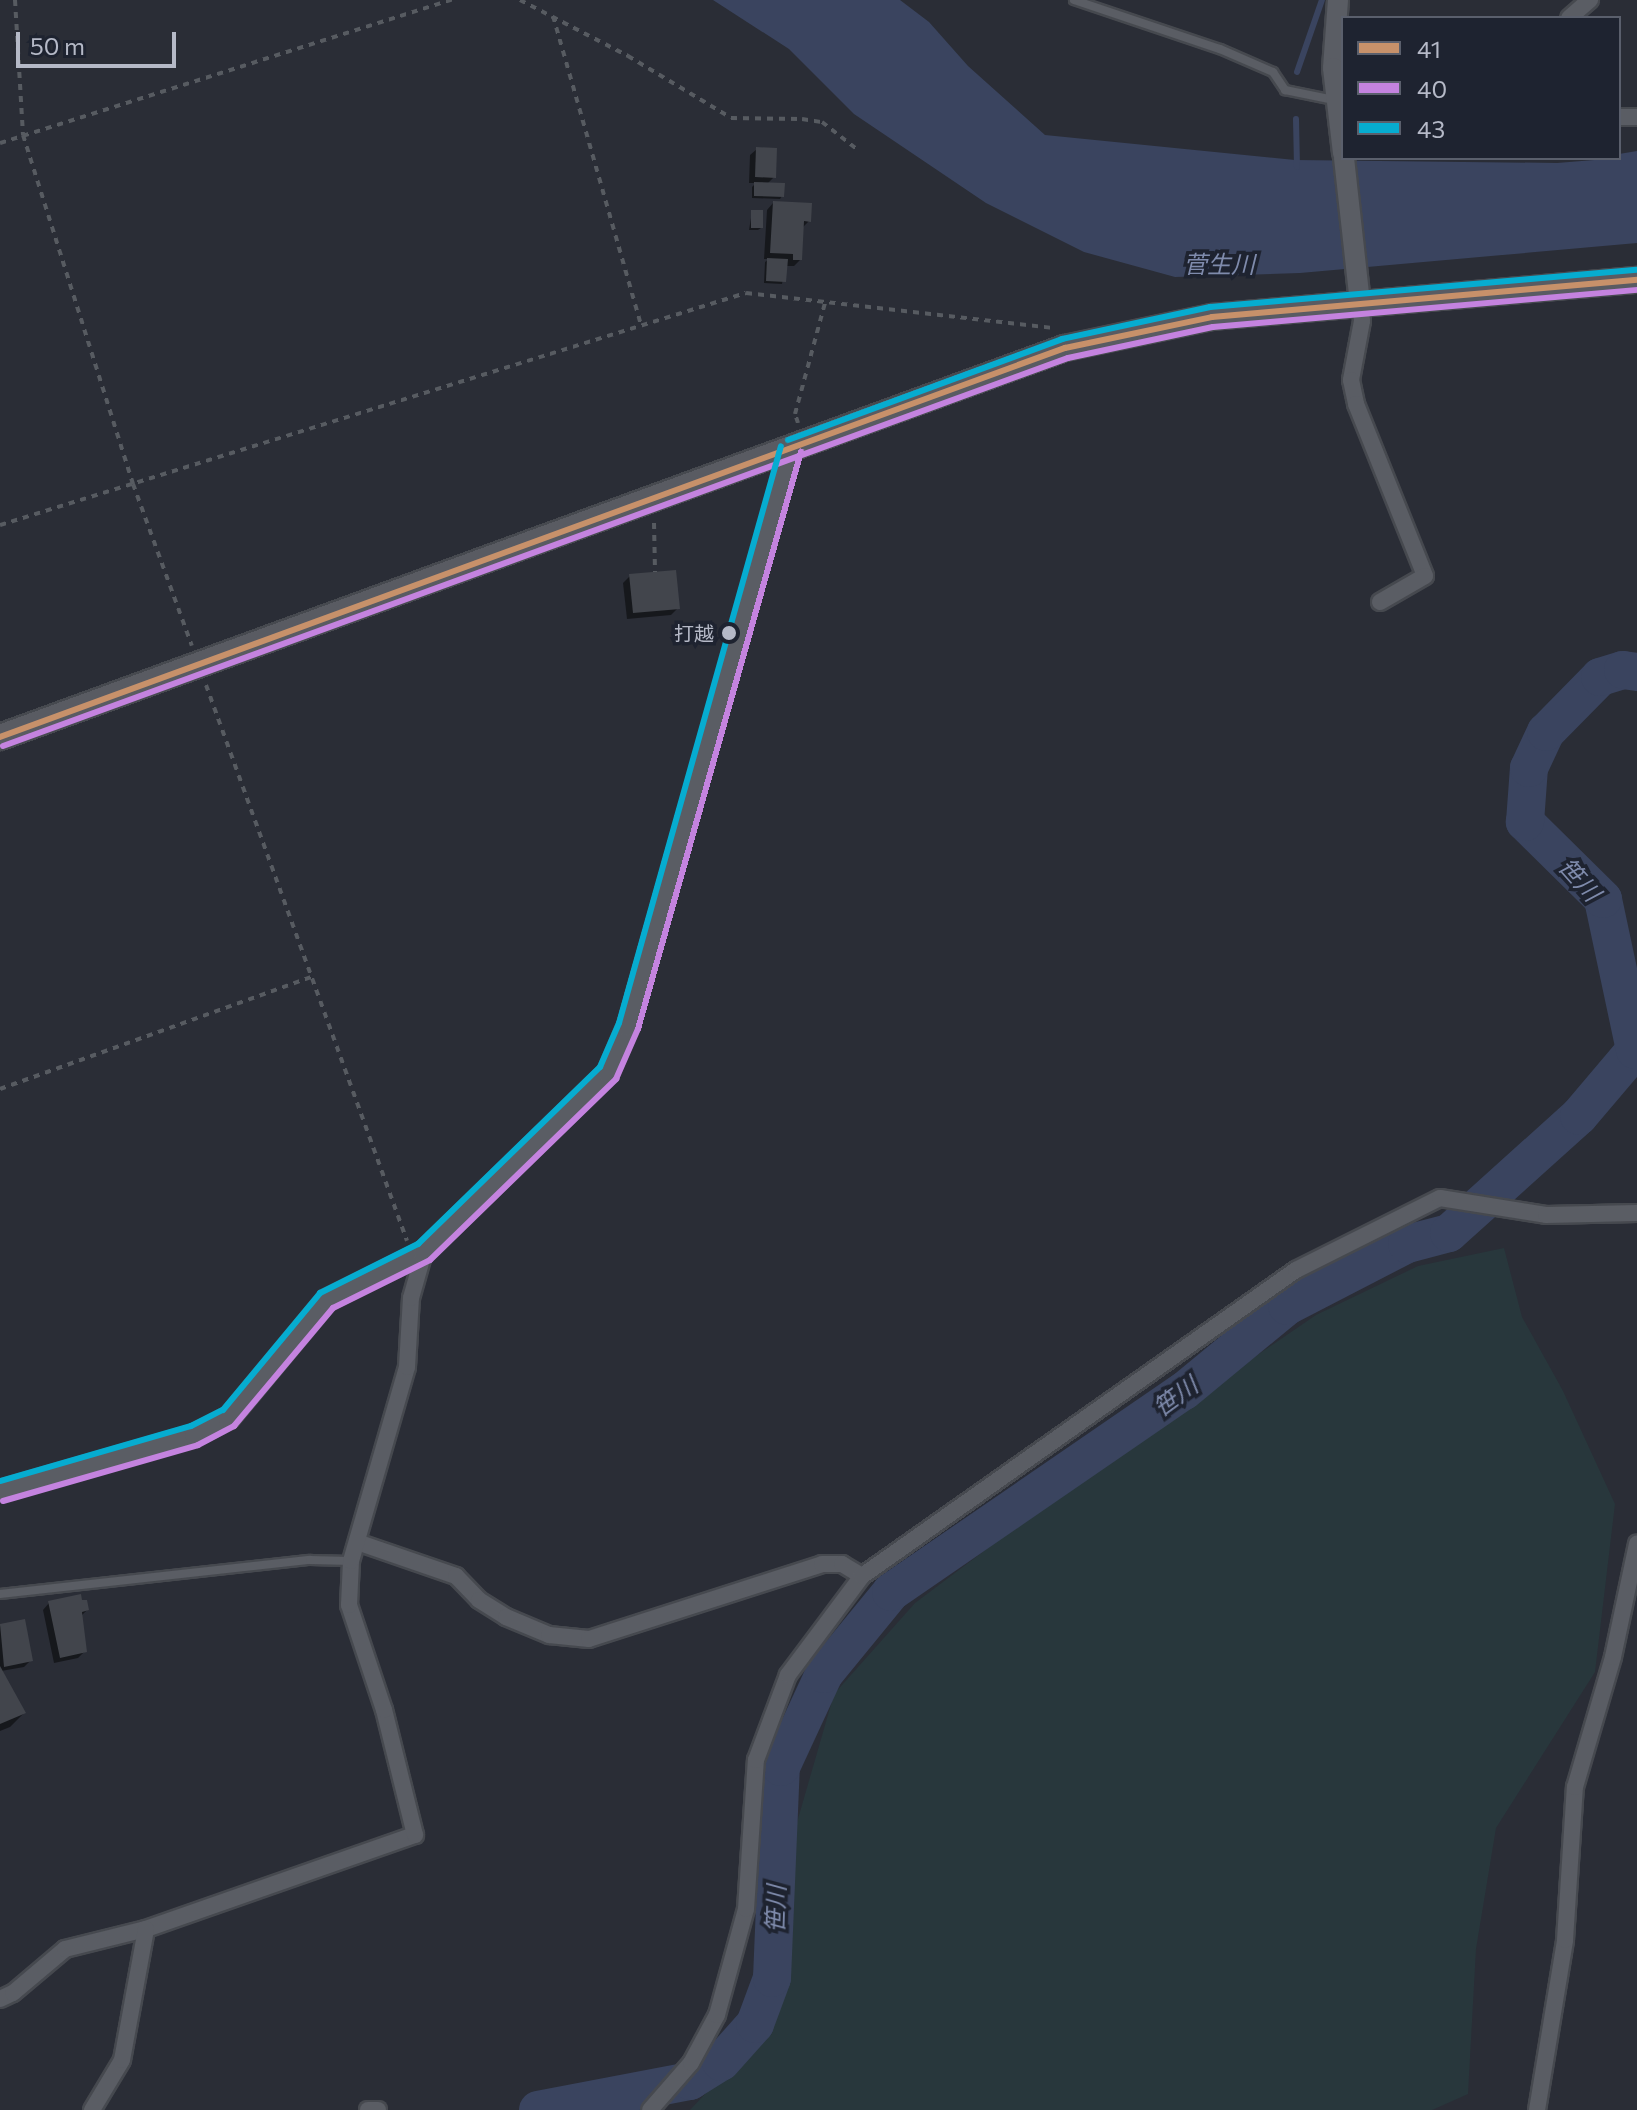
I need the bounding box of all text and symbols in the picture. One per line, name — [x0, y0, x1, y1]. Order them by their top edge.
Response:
scale bar — [20, 16, 180, 66]
legend — [1341, 16, 1621, 160]
text: 50 m — [30, 31, 85, 60]
text: 41 — [1417, 34, 1441, 63]
text: 40 — [1417, 74, 1447, 103]
text: 43 — [1417, 114, 1445, 143]
water label: 菅生川 — [1183, 250, 1255, 278]
place label: 打越 — [674, 621, 714, 645]
marker: 打越 — [721, 625, 737, 641]
water label: 笹川 — [1553, 852, 1607, 906]
water label: 笹川 — [1147, 1370, 1203, 1422]
water label: 笹川 — [760, 1885, 790, 1933]

